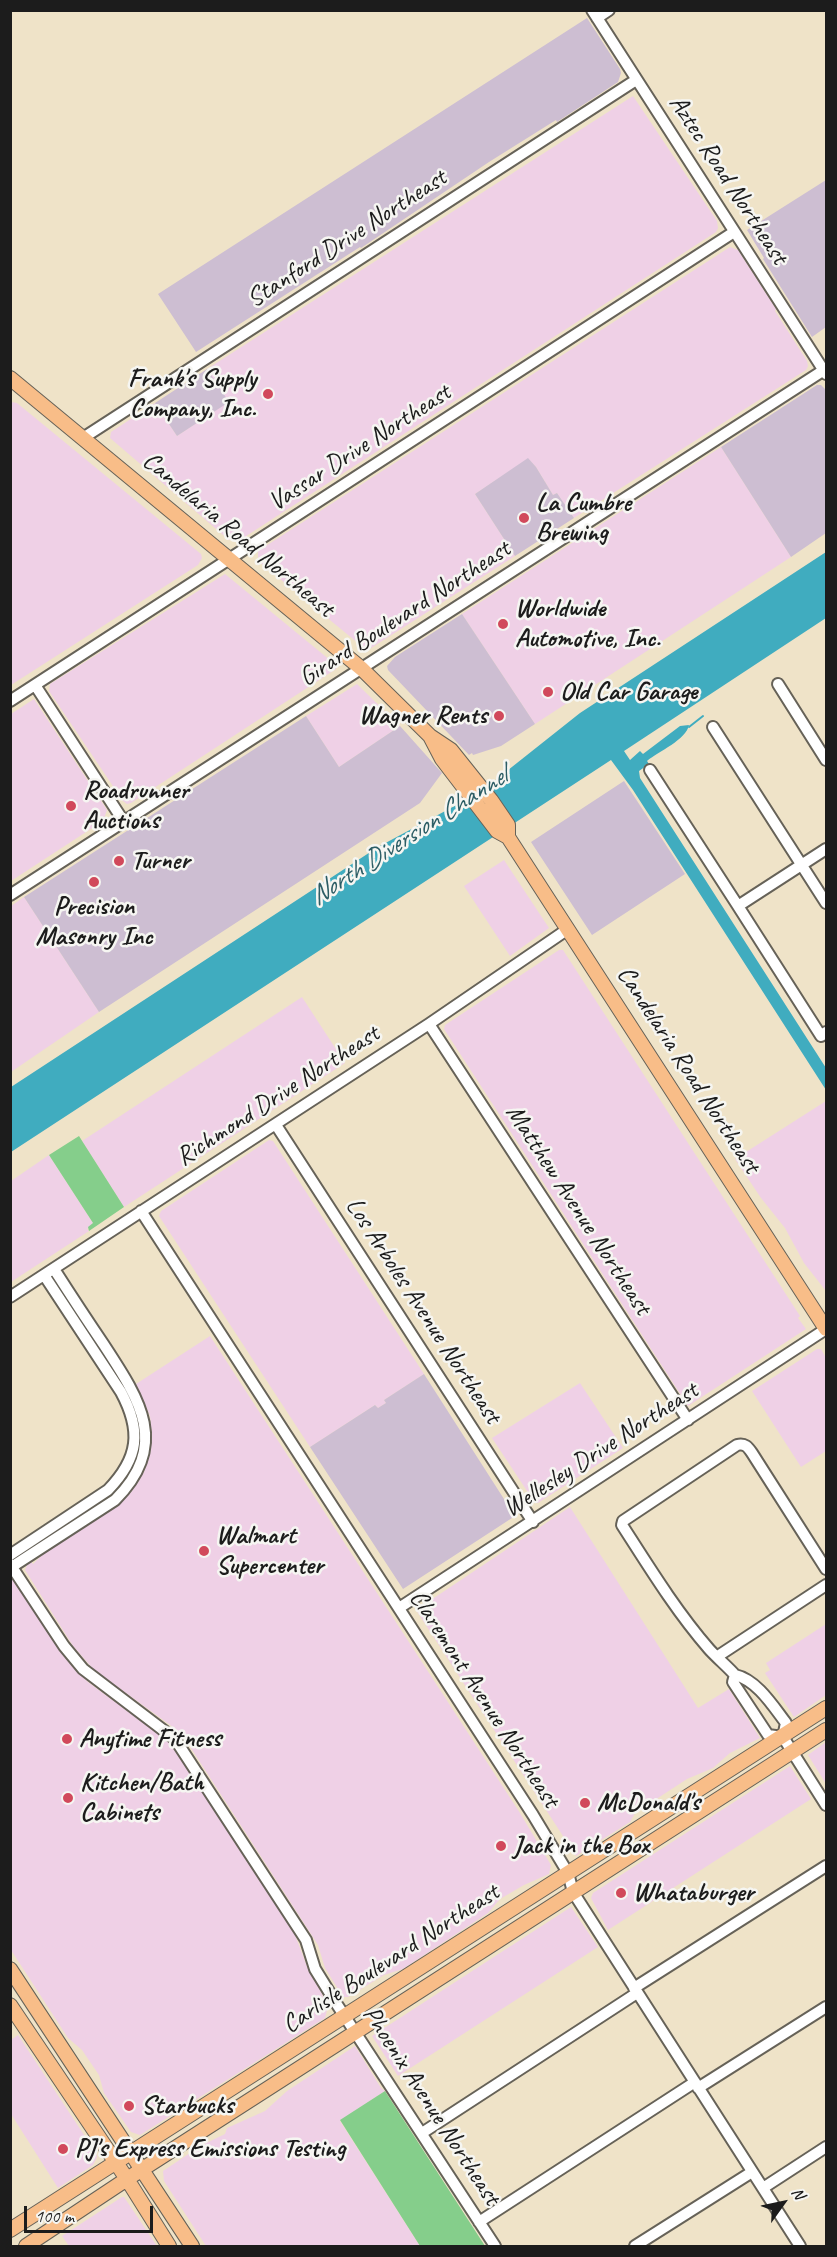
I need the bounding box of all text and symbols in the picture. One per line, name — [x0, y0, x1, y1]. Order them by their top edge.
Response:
street label: Aztec Road Northeast — [662, 89, 794, 271]
street label: Stanford Drive Northeast — [241, 163, 453, 315]
place label: Frank's Supply Company, Inc. — [128, 363, 256, 424]
street label: Vassar Drive Northeast — [263, 378, 457, 518]
marker: Frank's Supply Company, Inc. — [261, 387, 275, 401]
street label: Candelaria Road Northeast — [136, 446, 340, 624]
place label: La Cumbre Brewing — [536, 487, 631, 548]
marker: La Cumbre Brewing — [517, 511, 531, 525]
street label: Girard Boulevard Northeast — [294, 534, 516, 694]
place label: Worldwide Automotive, Inc. — [515, 593, 660, 654]
marker: Worldwide Automotive, Inc. — [496, 617, 510, 631]
place label: Old Car Garage — [560, 676, 697, 708]
marker: Old Car Garage — [541, 685, 555, 699]
place label: Wagner Rents — [359, 700, 487, 732]
marker: Wagner Rents — [492, 709, 506, 723]
water label: North Diversion Channel — [304, 761, 514, 913]
place label: Roadrunner Auctions — [83, 775, 188, 837]
marker: Roadrunner Auctions — [64, 799, 78, 813]
place label: Turner — [131, 845, 190, 877]
marker: Turner — [112, 854, 126, 868]
marker: Precision Masonry Inc — [87, 875, 101, 889]
place label: Precision Masonry Inc — [35, 891, 153, 952]
street label: Candelaria Road Northeast — [609, 960, 767, 1180]
street label: Richmond Drive Northeast — [171, 1019, 385, 1173]
street label: Matthew Avenue Northeast — [498, 1099, 658, 1321]
street label: Los Arboles Avenue Northeast — [338, 1192, 508, 1430]
street label: Wellesley Drive Northeast — [498, 1375, 704, 1525]
place label: Walmart Supercenter — [216, 1520, 323, 1582]
marker: Walmart Supercenter — [197, 1544, 211, 1558]
street label: Claremont Avenue Northeast — [402, 1584, 566, 1814]
place label: Anytime Fitness — [79, 1723, 221, 1755]
marker: Anytime Fitness — [60, 1732, 74, 1746]
place label: Kitchen/Bath Cabinets — [80, 1767, 204, 1828]
place label: McDonald's — [597, 1787, 700, 1819]
marker: Kitchen/Bath Cabinets — [61, 1791, 75, 1805]
marker: McDonald's — [578, 1796, 592, 1810]
place label: Jack in the Box — [513, 1830, 649, 1862]
marker: Jack in the Box — [494, 1839, 508, 1853]
street label: Carlisle Boulevard Northeast — [277, 1877, 505, 2041]
place label: Whataburger — [633, 1877, 754, 1909]
marker: Whataburger — [614, 1886, 628, 1900]
street label: Phoenix Avenue Northeast — [355, 2001, 507, 2211]
place label: Starbucks — [141, 2090, 233, 2122]
marker: Starbucks — [122, 2099, 136, 2113]
place label: PJ's Express Emissions Testing — [75, 2133, 345, 2165]
marker: PJ's Express Emissions Testing — [56, 2142, 70, 2156]
north arrow — [753, 2173, 813, 2233]
text: N — [787, 2184, 809, 2203]
scale bar — [27, 2194, 156, 2232]
text: 100 m — [35, 2205, 74, 2227]

